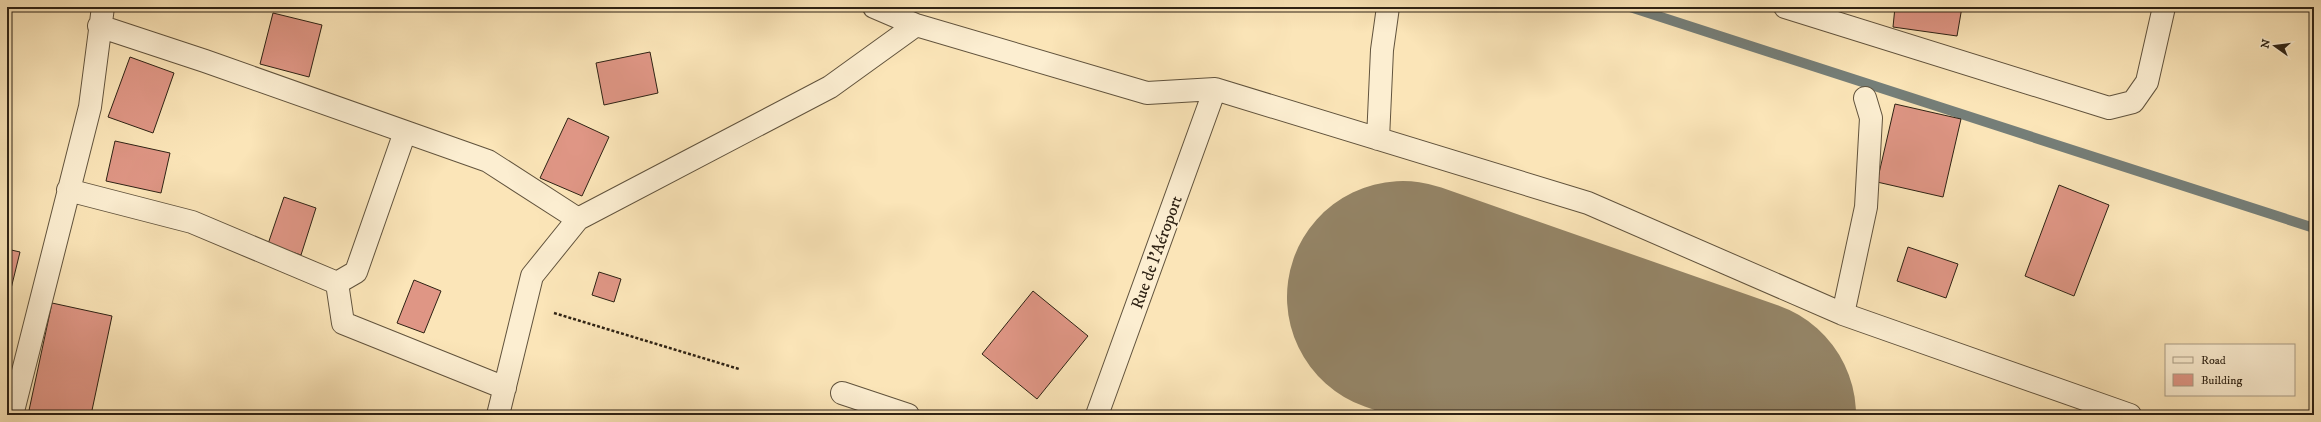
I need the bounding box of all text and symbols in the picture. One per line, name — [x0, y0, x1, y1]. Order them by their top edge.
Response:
north arrow — [2255, 26, 2295, 66]
text: N — [2258, 38, 2274, 50]
street label: Rue de l'Aéroport — [1126, 192, 1188, 312]
legend — [2165, 344, 2295, 396]
text: Road — [2201, 353, 2226, 368]
text: Building — [2201, 373, 2242, 388]

